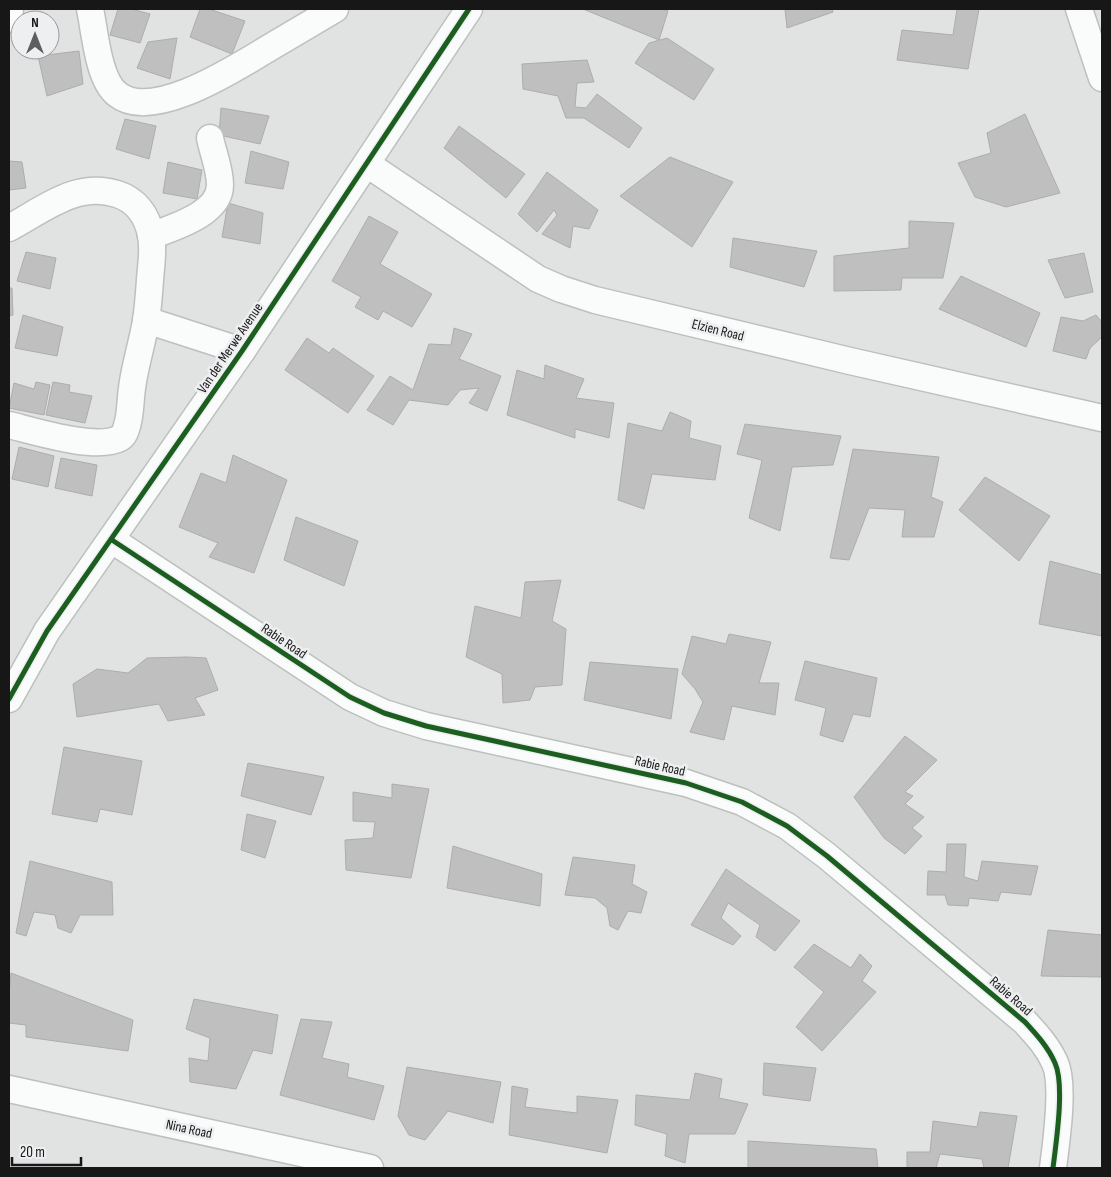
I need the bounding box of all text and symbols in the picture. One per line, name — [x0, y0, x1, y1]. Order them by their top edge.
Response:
north arrow — [10, 10, 60, 60]
text: N — [31, 14, 39, 31]
street label: Van der Merwe Avenue — [194, 300, 266, 396]
street label: Elzien Road — [690, 315, 746, 345]
street label: Rabie Road — [258, 620, 310, 662]
street label: Rabie Road — [633, 752, 687, 780]
street label: Rabie Road — [986, 973, 1036, 1019]
street label: Nina Road — [164, 1116, 214, 1142]
scale bar — [12, 1134, 81, 1166]
text: 20 m — [20, 1143, 45, 1162]

